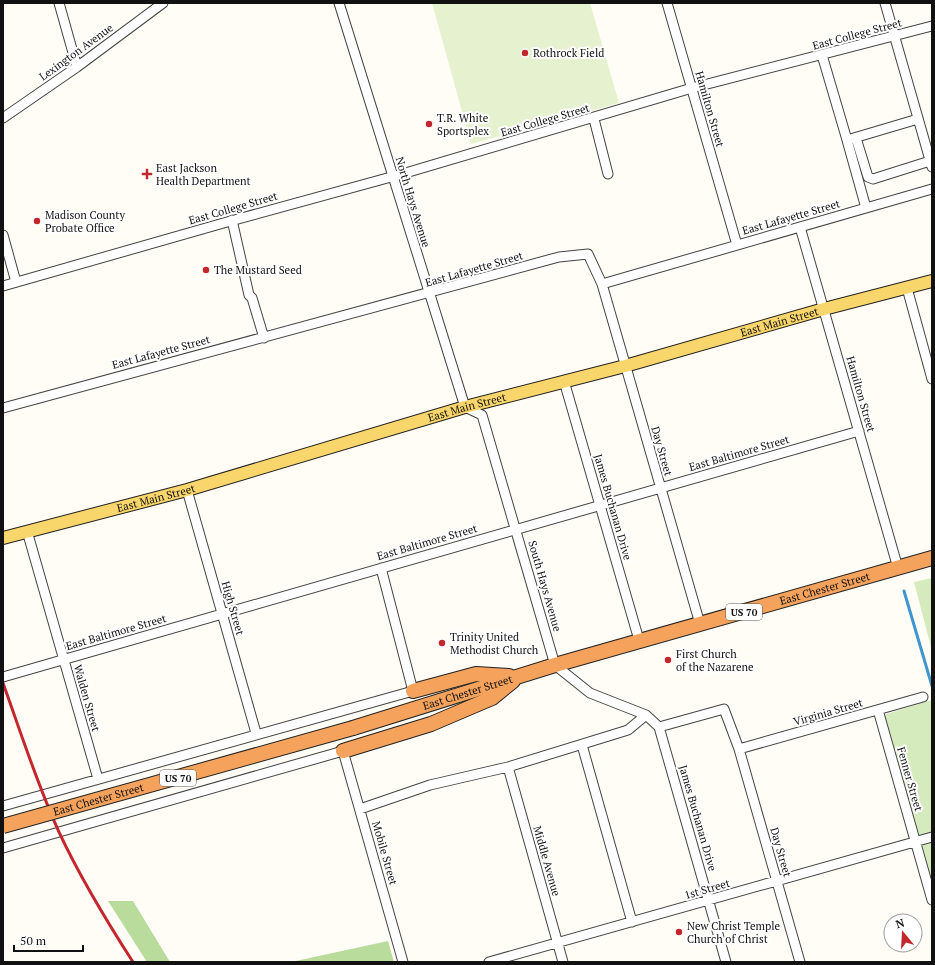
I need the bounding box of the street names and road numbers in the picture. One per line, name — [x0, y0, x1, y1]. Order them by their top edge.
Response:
street label: East College Street — [811, 15, 903, 53]
street label: Lexington Avenue — [36, 20, 116, 83]
street label: Hamilton Street — [692, 69, 728, 149]
street label: East College Street — [499, 101, 591, 139]
street label: North Hays Avenue — [393, 155, 434, 249]
street label: East College Street — [187, 189, 279, 227]
street label: East Lafayette Street — [741, 196, 841, 238]
street label: East Lafayette Street — [424, 248, 524, 290]
street label: East Main Street — [739, 304, 820, 340]
street label: East Lafayette Street — [110, 332, 212, 372]
street label: Hamilton Street — [843, 354, 879, 434]
street label: East Main Street — [426, 390, 507, 425]
street label: Day Street — [648, 425, 676, 477]
street label: East Baltimore Street — [687, 432, 791, 474]
street label: James Buchanan Drive — [591, 452, 635, 562]
street label: East Main Street — [115, 481, 197, 515]
street label: East Baltimore Street — [375, 521, 479, 563]
street label: South Hays Avenue — [525, 539, 565, 633]
street label: East Chester Street — [778, 569, 872, 608]
street label: High Street — [219, 579, 247, 637]
road number: US 70 — [726, 604, 762, 620]
street label: East Baltimore Street — [64, 611, 168, 653]
street label: Walden Street — [71, 663, 103, 733]
street label: East Chester Street — [421, 672, 514, 713]
street label: Virginia Street — [792, 695, 864, 729]
street label: Fenner Street — [894, 745, 926, 813]
street label: James Buchanan Drive — [676, 763, 720, 873]
road number: US 70 — [160, 770, 196, 786]
street label: East Chester Street — [51, 780, 145, 819]
street label: Mobile Street — [369, 819, 401, 887]
street label: Middle Avenue — [530, 824, 564, 898]
street label: Day Street — [767, 826, 795, 878]
street label: 1st Street — [683, 876, 731, 902]

